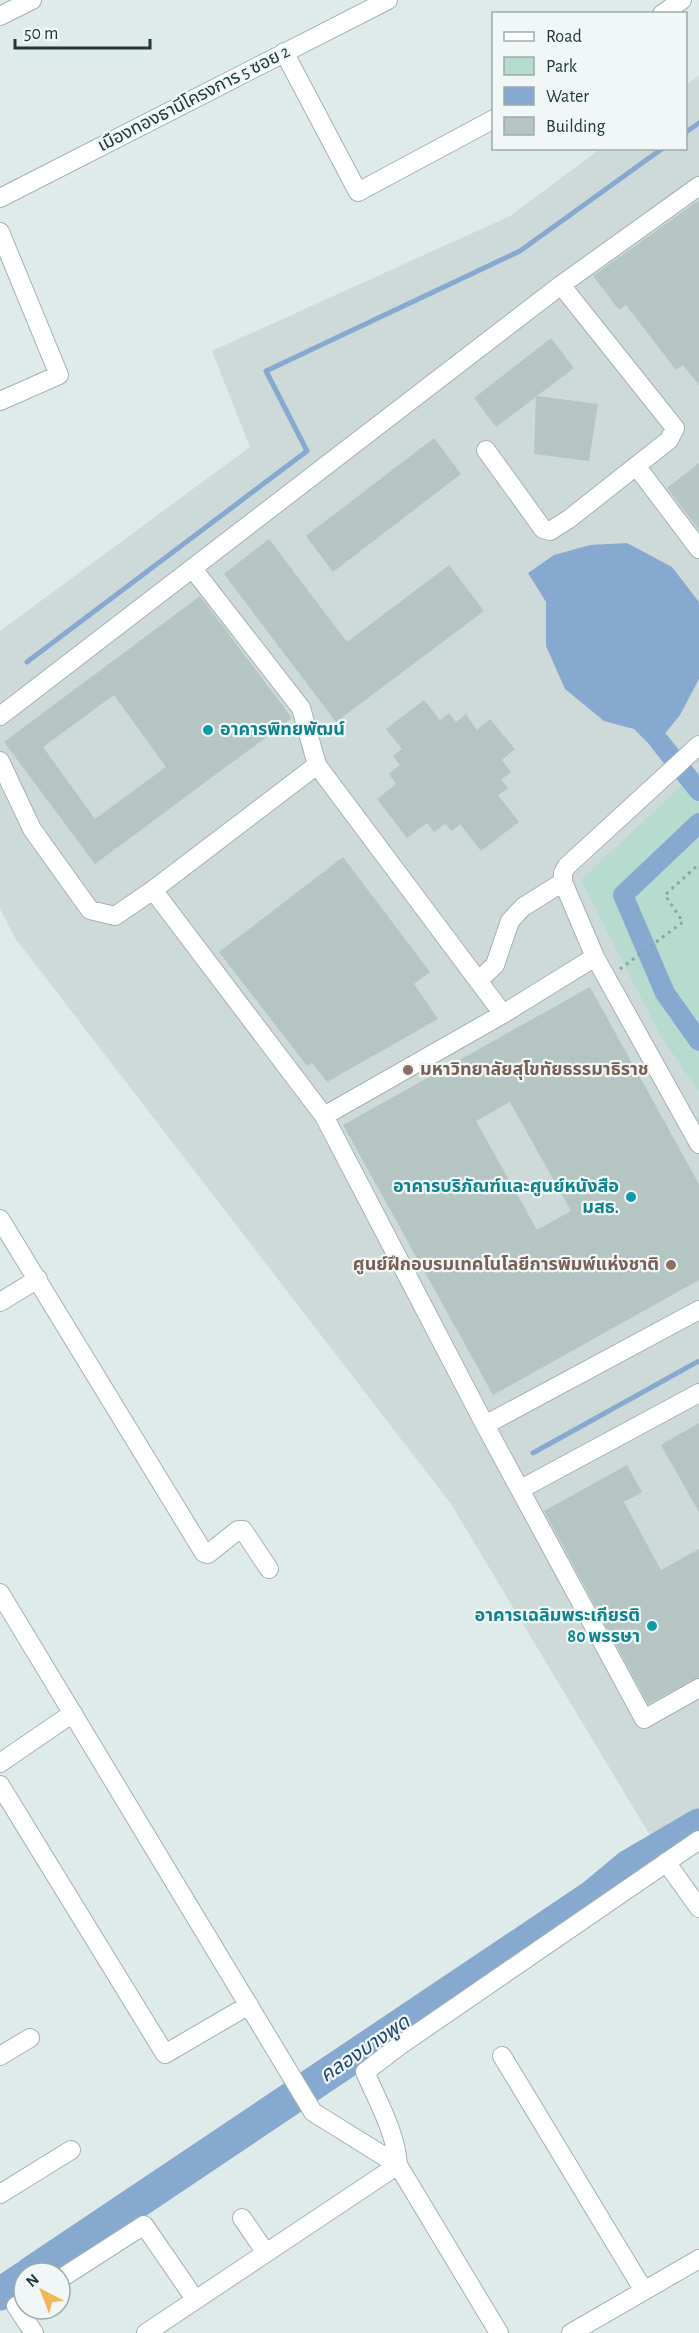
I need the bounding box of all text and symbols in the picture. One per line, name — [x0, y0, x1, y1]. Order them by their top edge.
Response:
scale bar — [15, 12, 150, 50]
legend — [492, 12, 687, 150]
text: 50 m — [24, 25, 58, 43]
text: Road — [546, 28, 582, 46]
street label: เมืองทองธานีโครงการ 5 ซอย 2 — [95, 42, 293, 155]
text: Park — [546, 58, 578, 76]
text: Water — [546, 88, 589, 106]
text: Building — [546, 118, 606, 136]
place label: อาคารพิทยพัฒน์ — [220, 721, 345, 739]
marker: อาคารพิทยพัฒน์ — [201, 723, 215, 737]
place label: มหาวิทยาลัยสุโขทัยธรรมาธิราช — [420, 1060, 649, 1080]
marker: มหาวิทยาลัยสุโขทัยธรรมาธิราช — [401, 1063, 415, 1077]
place label: อาคารบริภัณฑ์และศูนย์หนังสือ มสธ. — [393, 1177, 619, 1217]
marker: อาคารบริภัณฑ์และศูนย์หนังสือ มสธ. — [624, 1190, 638, 1204]
place label: ศูนย์ฝึกอบรมเทคโนโลยีการพิมพ์แห่งชาติ — [353, 1254, 659, 1275]
marker: ศูนย์ฝึกอบรมเทคโนโลยีการพิมพ์แห่งชาติ — [664, 1258, 678, 1272]
place label: อาคารเฉลิมพระเกียรติ 80 พรรษา — [475, 1606, 640, 1646]
marker: อาคารเฉลิมพระเกียรติ 80 พรรษา — [645, 1619, 659, 1633]
water label: คลองบางพูด — [317, 2012, 415, 2088]
north arrow — [12, 2261, 72, 2321]
text: N — [23, 2271, 42, 2290]

